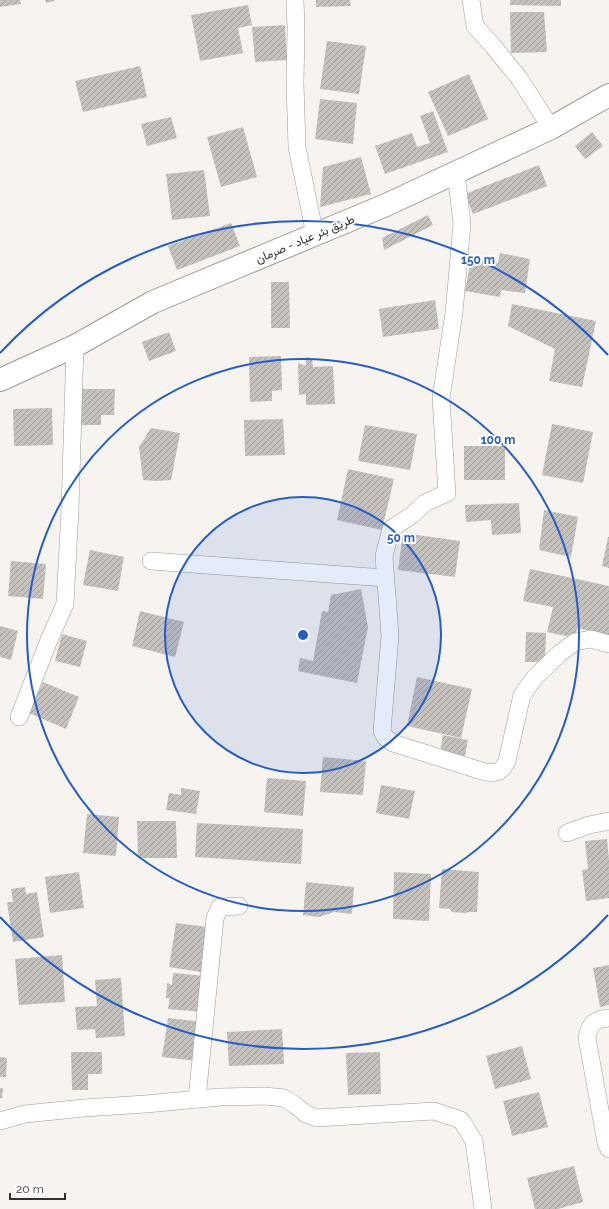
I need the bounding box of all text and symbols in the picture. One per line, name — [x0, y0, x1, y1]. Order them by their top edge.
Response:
street label: طريق بئر عياد - صرمان — [253, 212, 357, 267]
text: 150 m — [461, 253, 495, 267]
text: 100 m — [481, 433, 515, 447]
text: 50 m — [387, 531, 415, 545]
centre of rings — [296, 628, 310, 642]
scale bar — [10, 1175, 65, 1201]
text: 20 m — [16, 1182, 44, 1196]

